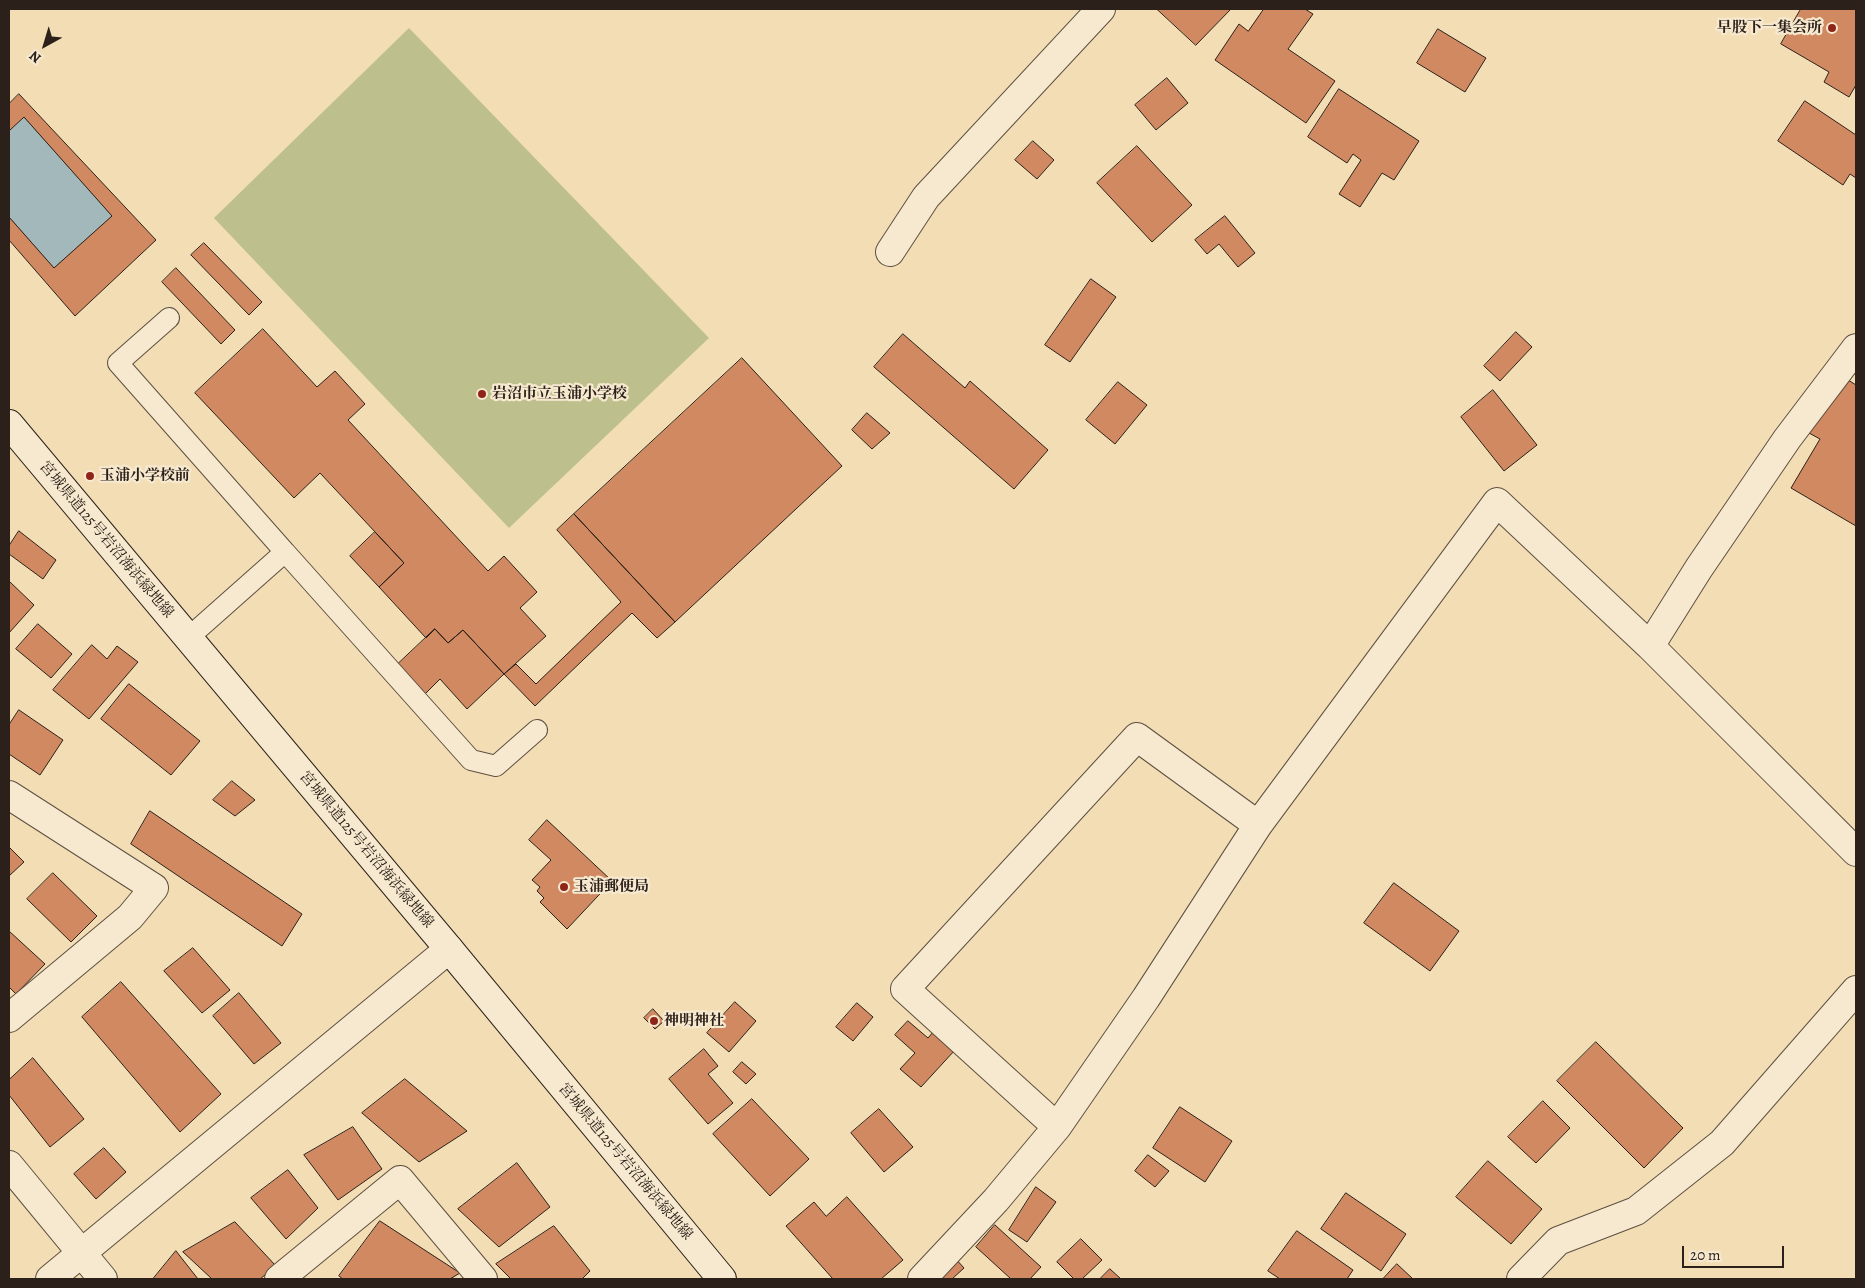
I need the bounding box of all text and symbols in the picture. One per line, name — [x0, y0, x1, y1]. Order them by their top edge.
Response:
place label: 早股下一集会所 — [1717, 19, 1822, 37]
north arrow — [20, 20, 70, 70]
marker: 早股下一集会所 — [1826, 22, 1838, 34]
text: N — [25, 46, 45, 68]
place label: 岩沼市立玉浦小学校 — [492, 385, 627, 403]
marker: 岩沼市立玉浦小学校 — [476, 388, 488, 400]
street label: 宮城県道125号岩沼海浜緑地線 — [35, 458, 177, 622]
place label: 玉浦小学校前 — [100, 467, 190, 485]
marker: 玉浦小学校前 — [84, 470, 96, 482]
street label: 宮城県道125号岩沼海浜緑地線 — [295, 768, 437, 932]
place label: 玉浦郵便局 — [574, 878, 649, 896]
marker: 玉浦郵便局 — [558, 881, 570, 893]
place label: 神明神社 — [664, 1012, 724, 1030]
marker: 神明神社 — [648, 1015, 660, 1027]
street label: 宮城県道125号岩沼海浜緑地線 — [554, 1080, 696, 1244]
scale bar — [1685, 1236, 1788, 1268]
text: 20 m — [1690, 1245, 1721, 1265]

